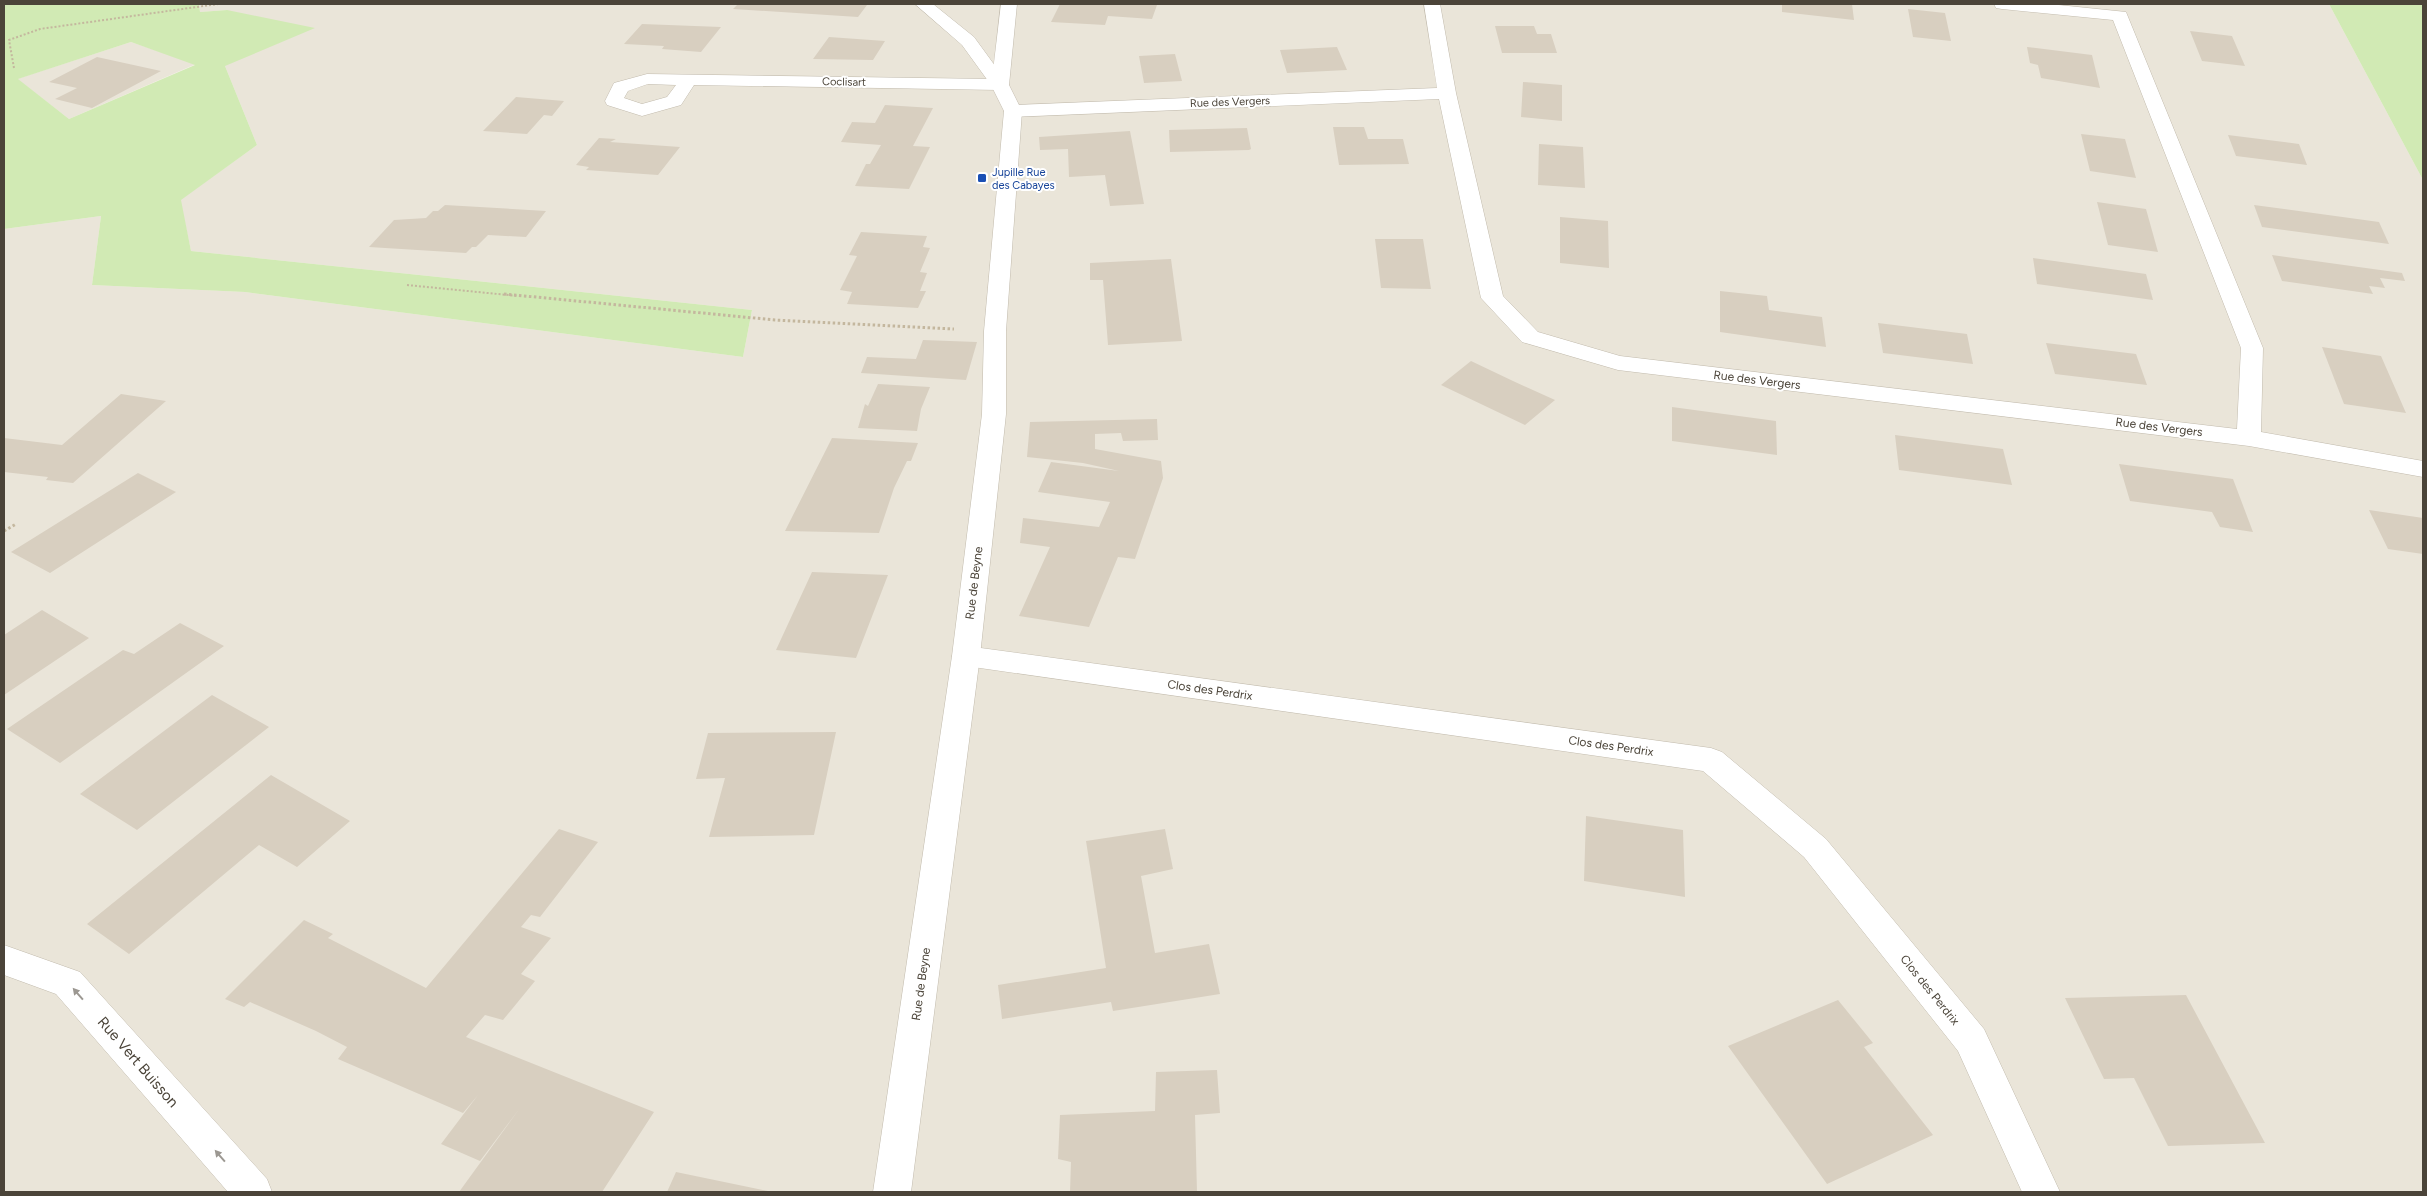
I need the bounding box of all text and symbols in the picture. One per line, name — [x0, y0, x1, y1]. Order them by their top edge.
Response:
street label: Coclisart — [822, 75, 866, 89]
street label: Rue des Vergers — [1190, 94, 1270, 110]
place label: Jupille Rue des Cabayes — [992, 166, 1055, 192]
marker: Jupille Rue des Cabayes — [976, 172, 988, 184]
street label: Rue des Vergers — [1713, 368, 1802, 392]
street label: Rue des Vergers — [2115, 415, 2204, 439]
street label: Rue de Beyne — [963, 545, 985, 620]
street label: Clos des Perdrix — [1166, 677, 1254, 703]
street label: Clos des Perdrix — [1567, 733, 1655, 759]
street label: Rue de Beyne — [909, 946, 933, 1021]
street label: Clos des Perdrix — [1898, 952, 1963, 1028]
one-way arrow — [72, 989, 84, 1001]
street label: Rue Vert Buisson — [94, 1013, 182, 1111]
one-way arrow — [215, 1149, 226, 1162]

